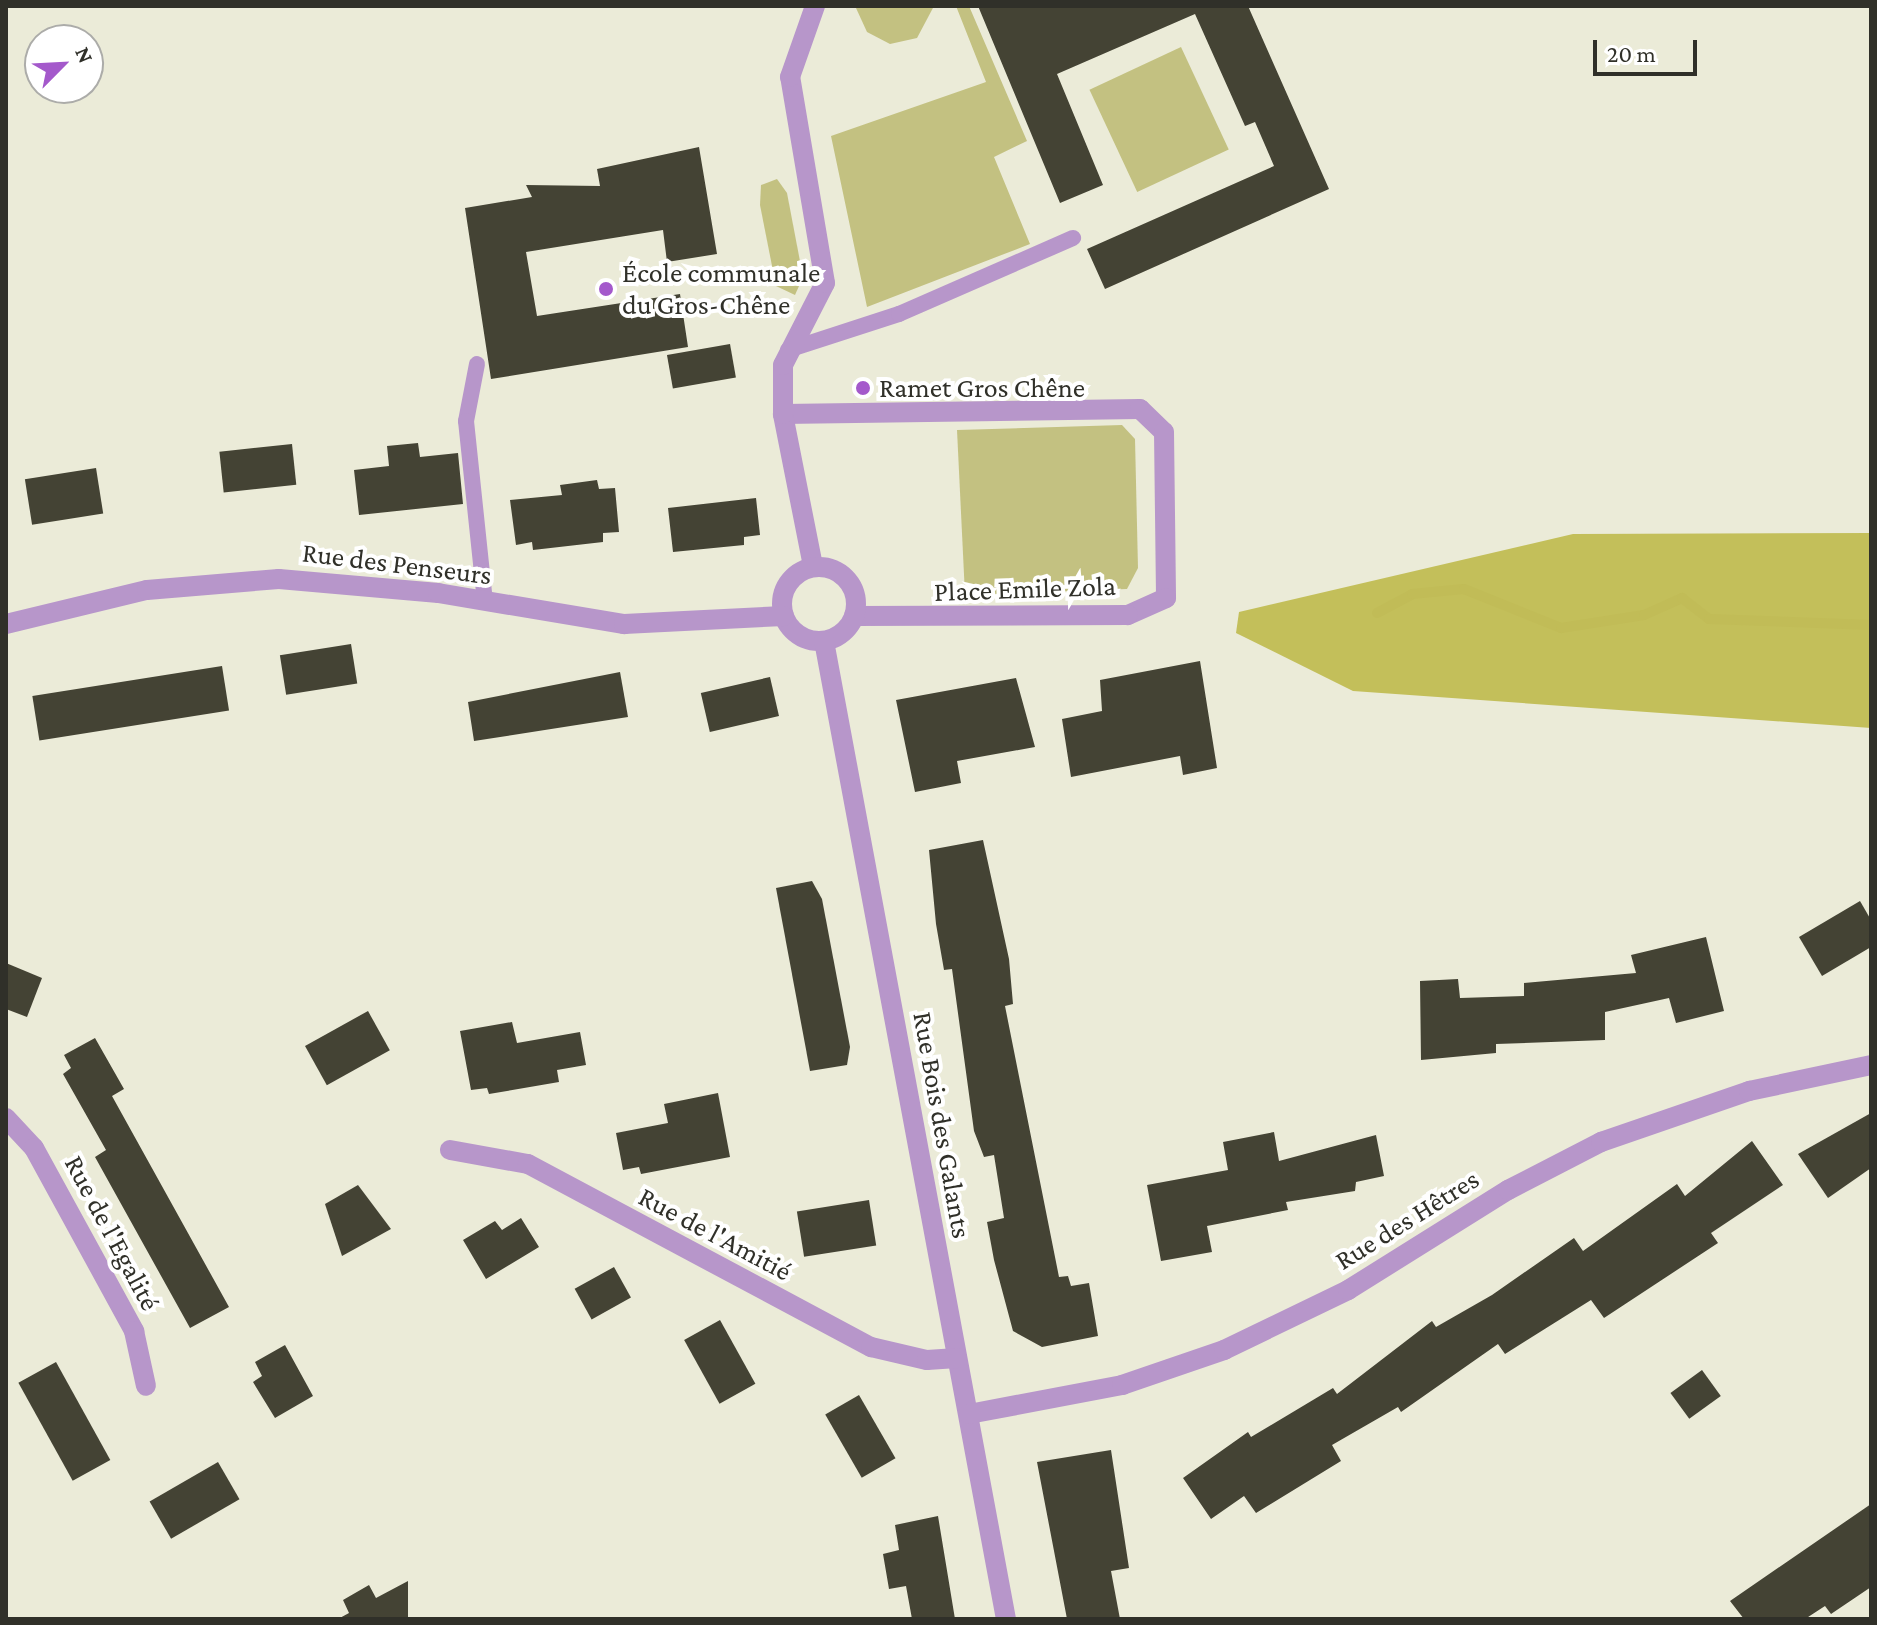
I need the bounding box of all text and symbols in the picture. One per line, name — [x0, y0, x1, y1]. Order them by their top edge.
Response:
north arrow — [24, 24, 104, 104]
scale bar — [1597, 24, 1701, 74]
text: 20 m — [1607, 40, 1656, 67]
text: N — [70, 43, 99, 67]
place label: École communale du Gros-Chêne — [622, 256, 820, 322]
marker: École communale du Gros-Chêne — [597, 280, 615, 298]
place label: Ramet Gros Chêne — [879, 371, 1085, 405]
marker: Ramet Gros Chêne — [854, 379, 872, 397]
street label: Rue des Penseurs — [300, 536, 494, 592]
street label: Place Emile Zola — [933, 569, 1117, 609]
street label: Rue Bois des Galants — [906, 1009, 978, 1241]
street label: Rue de l'Egalité — [57, 1150, 167, 1316]
street label: Rue des Hêtres — [1329, 1162, 1485, 1278]
street label: Rue de l'Amitié — [633, 1180, 797, 1288]

